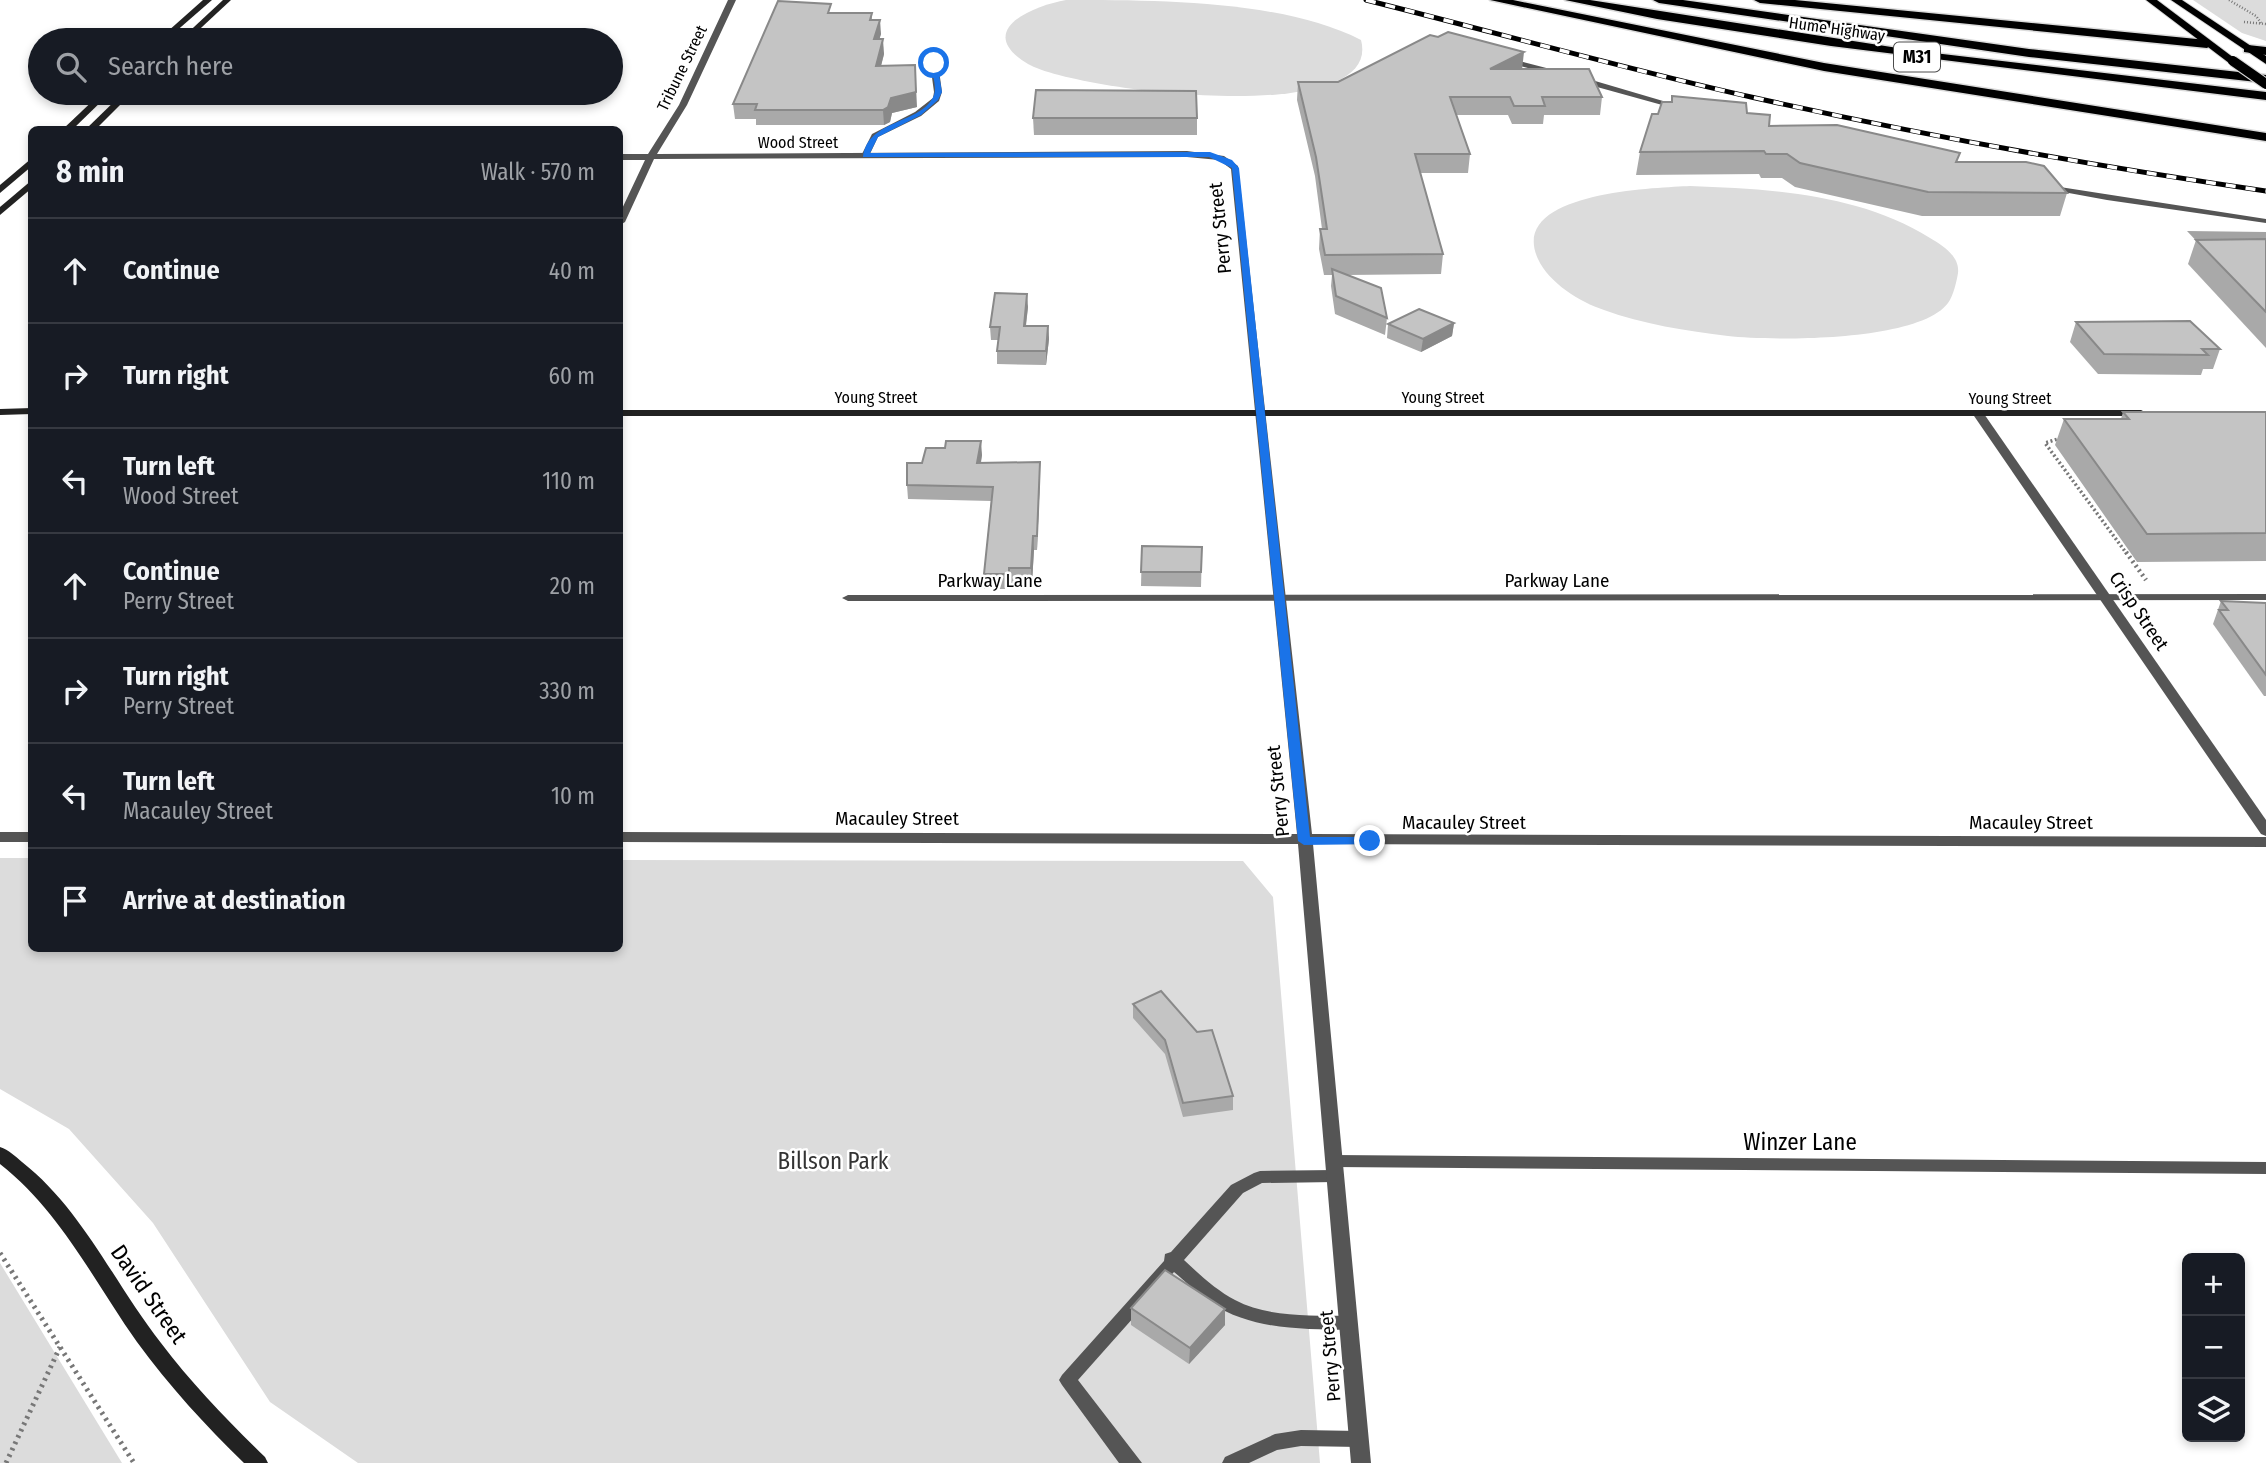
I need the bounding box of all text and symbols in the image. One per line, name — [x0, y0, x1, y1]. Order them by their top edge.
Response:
street label: Hume Highway — [1788, 13, 1887, 45]
street label: Tribune Street — [653, 21, 711, 114]
search box — [28, 28, 623, 105]
road number: M31 — [1894, 42, 1940, 72]
route start — [918, 47, 949, 78]
icon: search — [52, 48, 90, 86]
text: Search here — [108, 51, 233, 82]
street label: Wood Street — [758, 133, 839, 152]
text: 8 min — [56, 154, 124, 190]
text: Walk · 570 m — [481, 158, 595, 186]
street label: Perry Street — [1204, 180, 1236, 275]
icon: ahead — [56, 252, 94, 290]
text: Continue — [123, 255, 220, 286]
text: 40 m — [549, 257, 595, 285]
icon: right — [56, 357, 94, 395]
text: Turn right — [123, 360, 229, 391]
text: 60 m — [549, 362, 595, 390]
street label: Young Street — [835, 388, 918, 407]
street label: Young Street — [1402, 388, 1485, 407]
street label: Young Street — [1969, 389, 2052, 408]
text: Turn left — [123, 451, 215, 482]
icon: left — [56, 462, 94, 500]
text: 110 m — [542, 467, 595, 495]
text: Wood Street — [123, 482, 238, 510]
text: Continue — [123, 556, 220, 587]
icon: ahead — [56, 567, 94, 605]
street label: Crisp Street — [2104, 567, 2174, 655]
street label: Parkway Lane — [938, 569, 1042, 592]
street label: Parkway Lane — [1505, 569, 1609, 592]
text: 20 m — [550, 572, 595, 600]
text: Perry Street — [123, 587, 234, 615]
text: Turn right — [123, 661, 229, 692]
icon: right — [56, 672, 94, 710]
text: 330 m — [539, 677, 595, 705]
text: Perry Street — [123, 692, 234, 720]
street label: Perry Street — [1262, 743, 1294, 838]
text: Turn left — [123, 766, 215, 797]
icon: left — [56, 777, 94, 815]
text: 10 m — [551, 782, 595, 810]
text: Macauley Street — [123, 797, 273, 825]
street label: Macauley Street — [835, 807, 960, 830]
street label: Macauley Street — [1402, 811, 1527, 834]
street label: Macauley Street — [1969, 811, 2094, 834]
route end — [1354, 825, 1385, 856]
icon: arrive — [56, 882, 94, 920]
text: Arrive at destination — [123, 885, 346, 916]
street label: Winzer Lane — [1743, 1128, 1857, 1156]
park label: Billson Park — [778, 1147, 889, 1175]
street label: David Street — [105, 1239, 194, 1349]
map controls — [2182, 1253, 2245, 1442]
button: + — [2182, 1253, 2245, 1316]
street label: Perry Street — [1314, 1309, 1345, 1403]
button: − — [2182, 1316, 2245, 1379]
button: layers — [2182, 1379, 2245, 1442]

